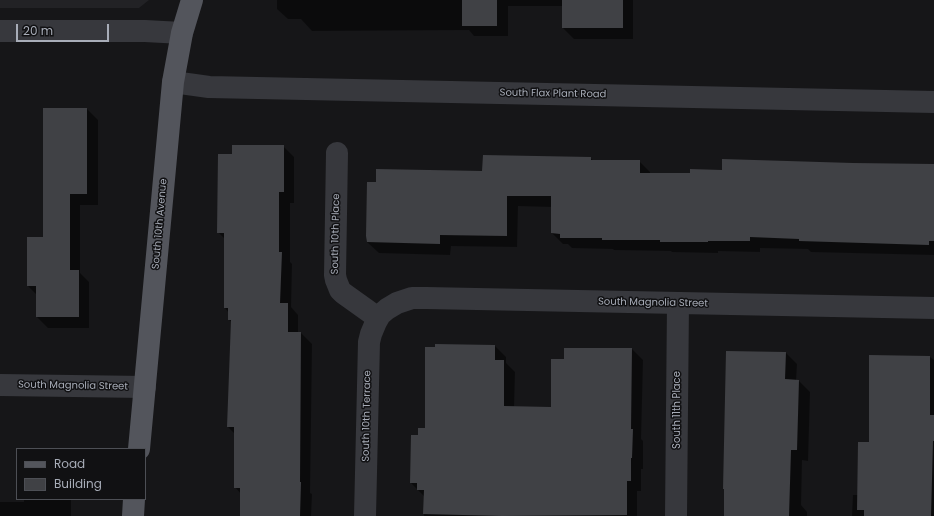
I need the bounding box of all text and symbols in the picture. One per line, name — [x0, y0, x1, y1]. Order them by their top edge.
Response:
scale bar — [18, 16, 111, 42]
text: 20 m — [23, 22, 53, 39]
street label: South Flax Plant Road — [499, 87, 607, 101]
street label: South 10th Avenue — [150, 178, 170, 270]
street label: South 10th Place — [329, 193, 343, 275]
street label: South Magnolia Street — [598, 296, 708, 310]
street label: South 10th Terrace — [360, 370, 374, 462]
street label: South 11th Place — [671, 371, 683, 449]
street label: South Magnolia Street — [18, 379, 128, 393]
legend — [16, 448, 146, 500]
text: Road — [54, 455, 85, 472]
text: Building — [54, 475, 102, 492]

